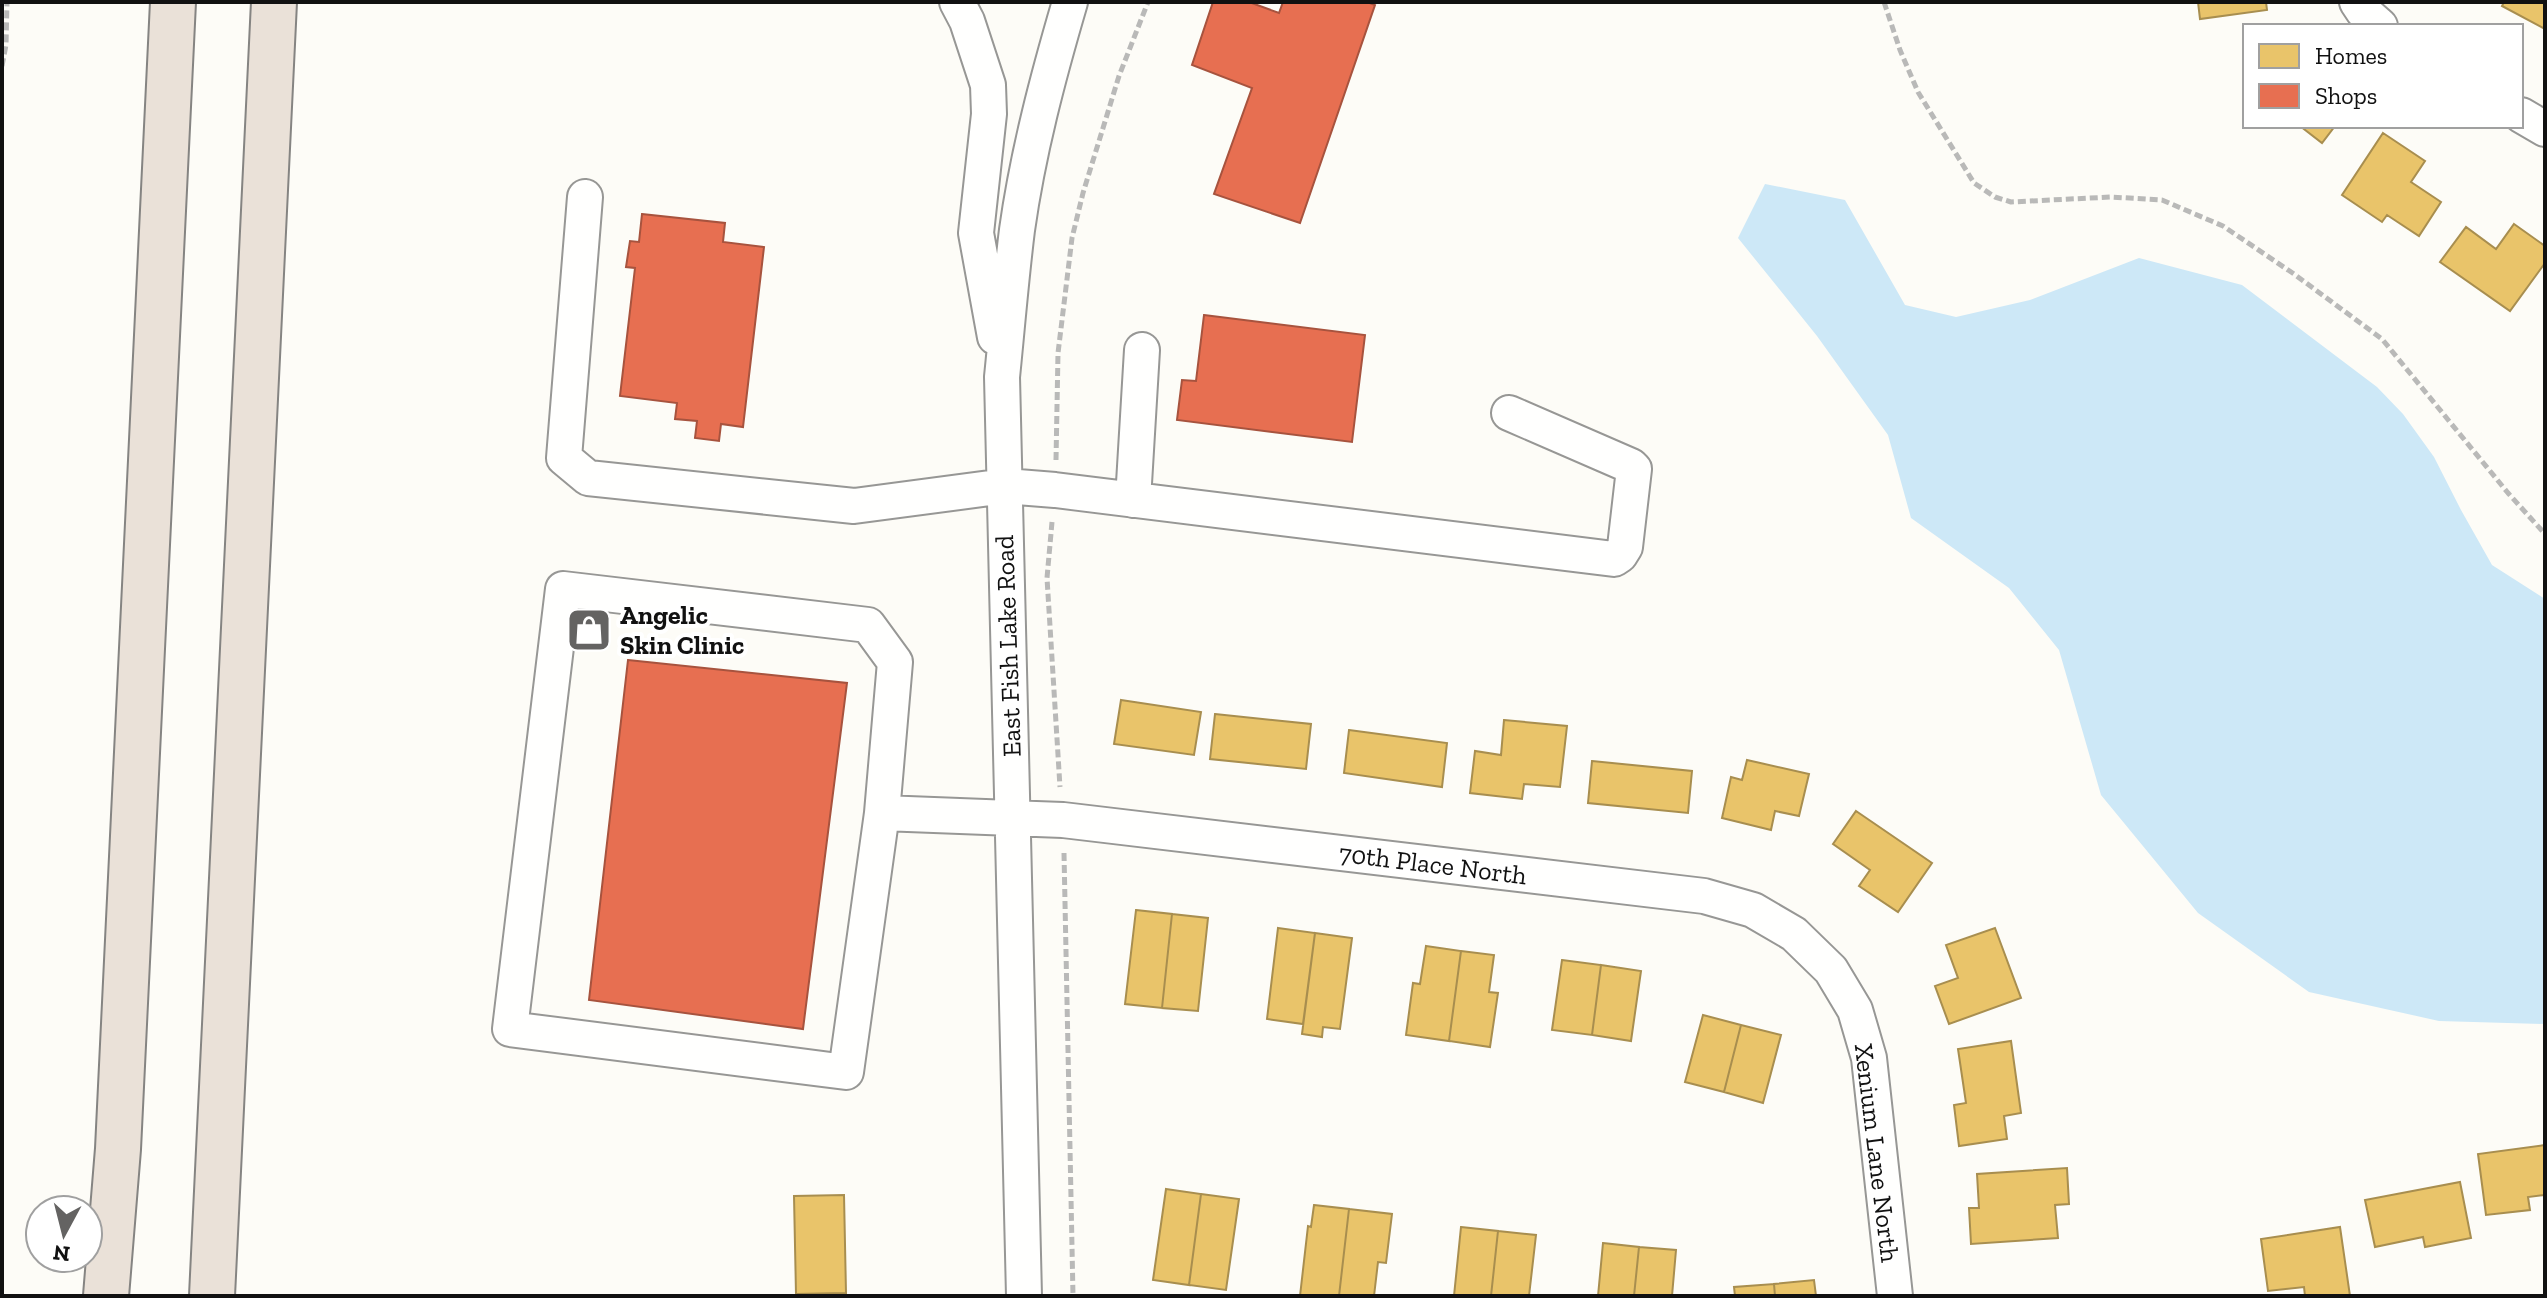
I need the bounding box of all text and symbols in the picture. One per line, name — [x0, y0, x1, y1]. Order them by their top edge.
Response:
legend — [2243, 24, 2523, 128]
text: Homes — [2315, 41, 2387, 70]
text: Shops — [2315, 81, 2377, 110]
street label: East Fish Lake Road — [988, 535, 1028, 757]
place label: Angelic Skin Clinic — [620, 599, 744, 661]
shop icon: Angelic Skin Clinic — [565, 606, 613, 654]
street label: 70th Place North — [1337, 837, 1529, 891]
street label: Xenium Lane North — [1848, 1042, 1906, 1265]
north arrow — [24, 1194, 104, 1274]
text: N — [51, 1239, 72, 1268]

